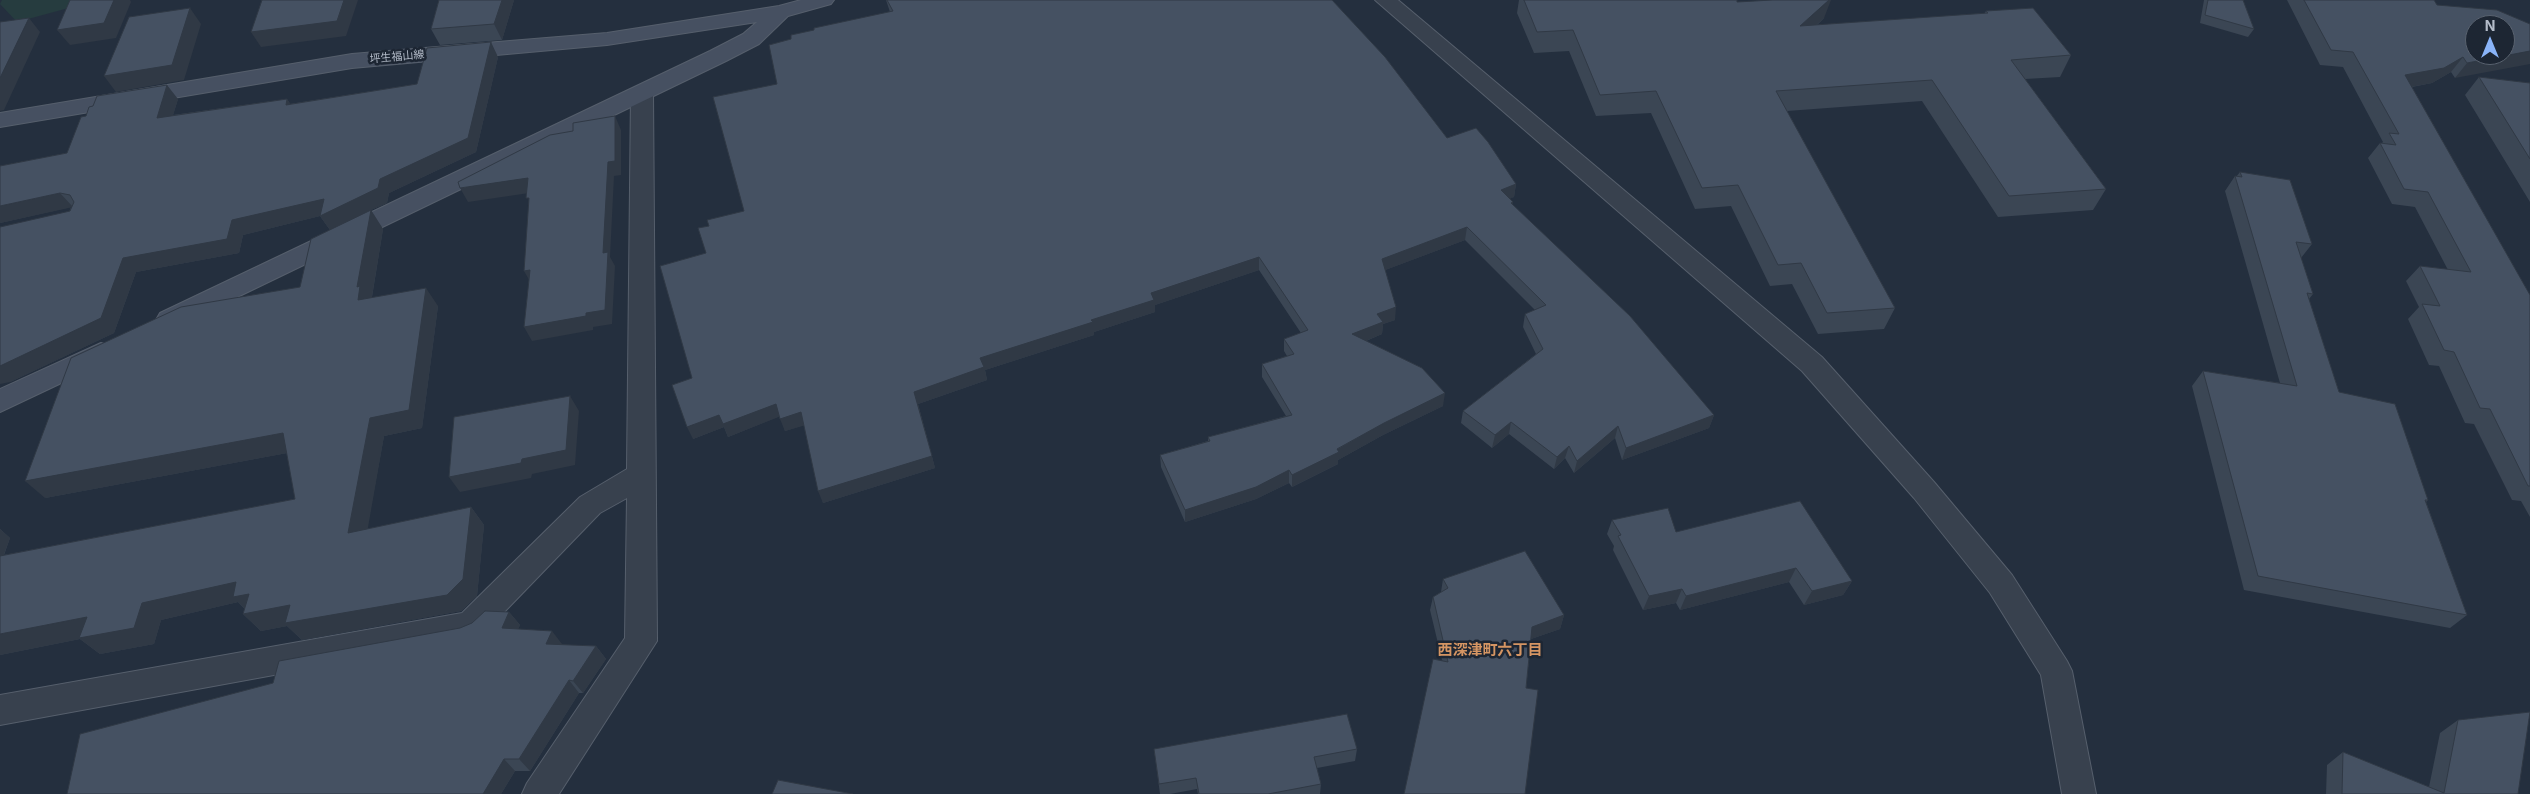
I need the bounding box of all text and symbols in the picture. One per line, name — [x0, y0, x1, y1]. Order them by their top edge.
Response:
north arrow — [2465, 15, 2515, 65]
text: N — [2485, 17, 2495, 34]
street label: 坪生福山線 — [369, 48, 425, 66]
district label: 西深津町六丁目 — [1438, 641, 1542, 659]

